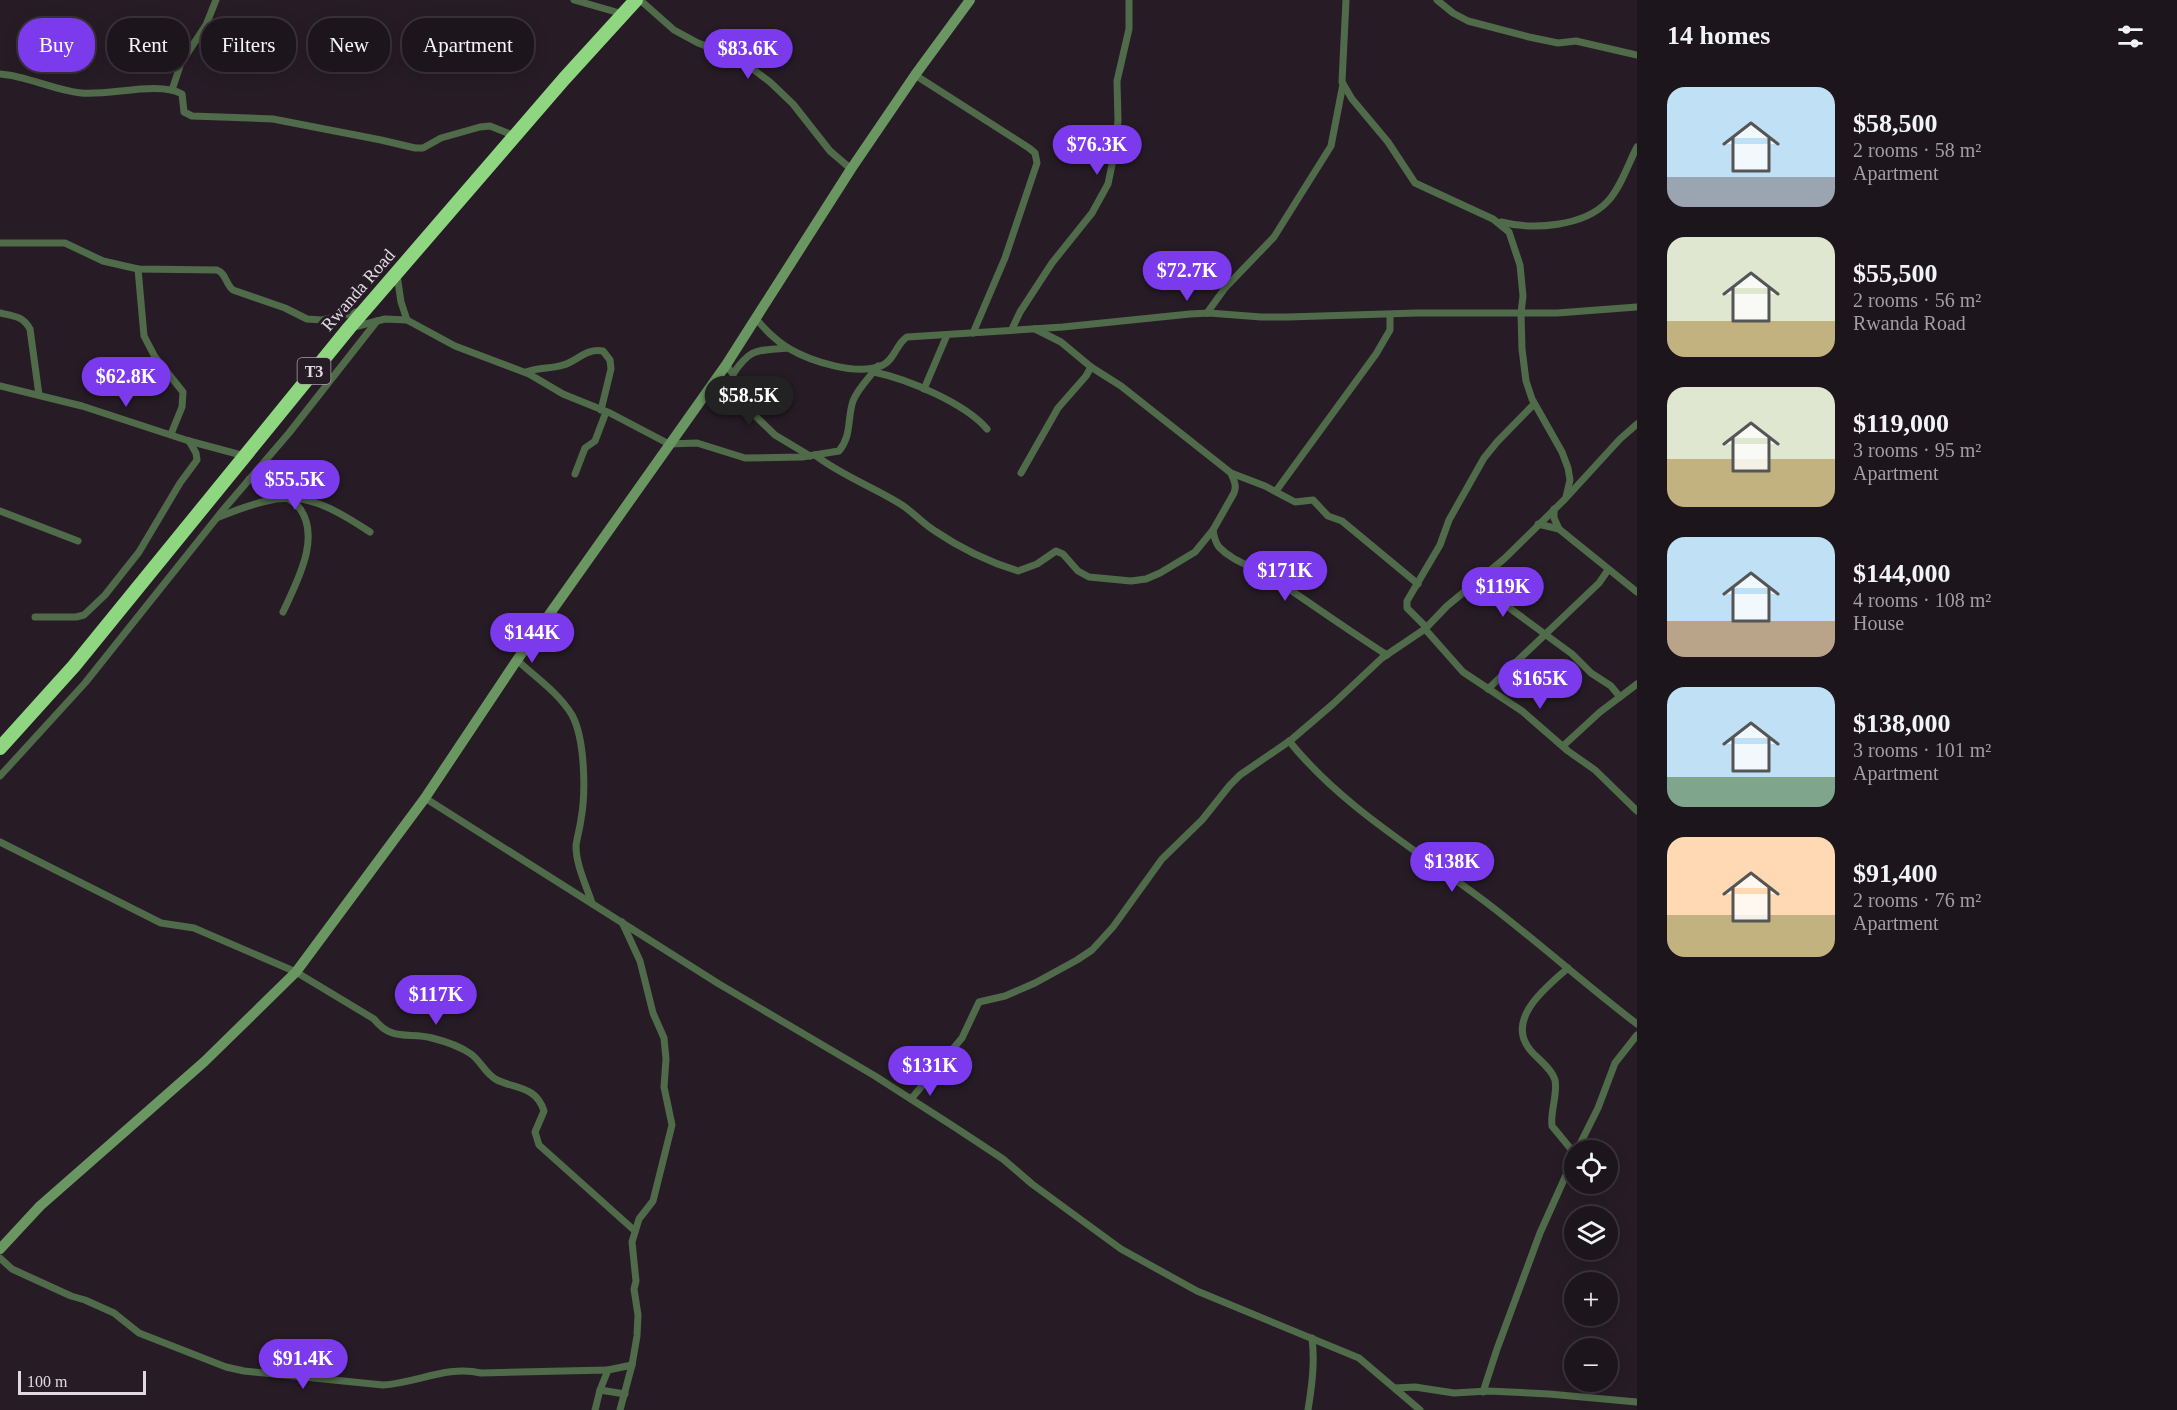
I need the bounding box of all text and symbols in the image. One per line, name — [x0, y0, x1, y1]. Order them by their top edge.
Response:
chip: Buy — [18, 18, 95, 72]
chip: Rent — [107, 18, 189, 72]
chip: Filters — [201, 18, 296, 72]
chip: New — [308, 18, 390, 72]
chip: Apartment — [402, 18, 534, 72]
icon: filters — [2114, 20, 2147, 53]
text: 14 homes — [1667, 21, 1770, 50]
pin: $83.6K — [699, 29, 797, 80]
text: $83.6K — [718, 37, 778, 59]
text: $58,500 — [1853, 109, 1938, 138]
icon: home — [1715, 111, 1787, 183]
pin: $76.3K — [1048, 125, 1146, 176]
text: $76.3K — [1067, 133, 1127, 155]
text: 2 rooms · 58 m² — [1853, 139, 1981, 161]
text: Apartment — [1853, 162, 1939, 184]
street label: Rwanda Road — [317, 245, 399, 335]
pin: $72.7K — [1138, 251, 1236, 302]
text: $72.7K — [1157, 259, 1217, 281]
text: $55,500 — [1853, 259, 1938, 288]
icon: home — [1715, 261, 1787, 333]
text: 2 rooms · 56 m² — [1853, 289, 1981, 311]
text: Rwanda Road — [1853, 312, 1966, 334]
pin: $62.8K — [77, 357, 175, 408]
road number: T3 — [298, 358, 330, 384]
text: $62.8K — [96, 365, 156, 387]
pin: $58.5K — [700, 376, 798, 427]
text: $58.5K — [719, 384, 779, 406]
text: $119,000 — [1853, 409, 1949, 438]
icon: home — [1715, 411, 1787, 483]
text: 3 rooms · 95 m² — [1853, 439, 1981, 461]
pin: $55.5K — [246, 460, 344, 511]
text: Apartment — [1853, 462, 1939, 484]
text: $55.5K — [265, 468, 325, 490]
pin: $171K — [1243, 551, 1327, 602]
text: $171K — [1257, 559, 1313, 581]
text: $144,000 — [1853, 559, 1951, 588]
icon: home — [1715, 561, 1787, 633]
pin: $119K — [1461, 567, 1545, 618]
text: $119K — [1476, 575, 1530, 597]
text: 4 rooms · 108 m² — [1853, 589, 1991, 611]
text: House — [1853, 612, 1904, 634]
pin: $144K — [490, 613, 574, 664]
text: $144K — [504, 621, 560, 643]
pin: $165K — [1498, 659, 1582, 710]
text: $165K — [1512, 667, 1568, 689]
text: $138,000 — [1853, 709, 1951, 738]
icon: home — [1715, 711, 1787, 783]
text: 3 rooms · 101 m² — [1853, 739, 1991, 761]
text: Apartment — [1853, 762, 1939, 784]
pin: $138K — [1410, 842, 1494, 893]
text: $138K — [1424, 850, 1480, 872]
text: $91,400 — [1853, 859, 1938, 888]
icon: home — [1715, 861, 1787, 933]
text: 2 rooms · 76 m² — [1853, 889, 1981, 911]
text: Apartment — [1853, 912, 1939, 934]
pin: $117K — [394, 975, 478, 1026]
text: $117K — [409, 983, 463, 1005]
pin: $131K — [888, 1046, 972, 1097]
text: $131K — [902, 1054, 958, 1076]
map controls — [1564, 1140, 1618, 1392]
button: locate — [1564, 1140, 1618, 1194]
button: layers — [1564, 1206, 1618, 1260]
button: + — [1564, 1272, 1618, 1326]
button: − — [1564, 1338, 1618, 1392]
pin: $91.4K — [254, 1339, 352, 1390]
text: $91.4K — [273, 1347, 333, 1369]
scale bar — [18, 1368, 146, 1396]
text: 100 m — [27, 1373, 67, 1390]

